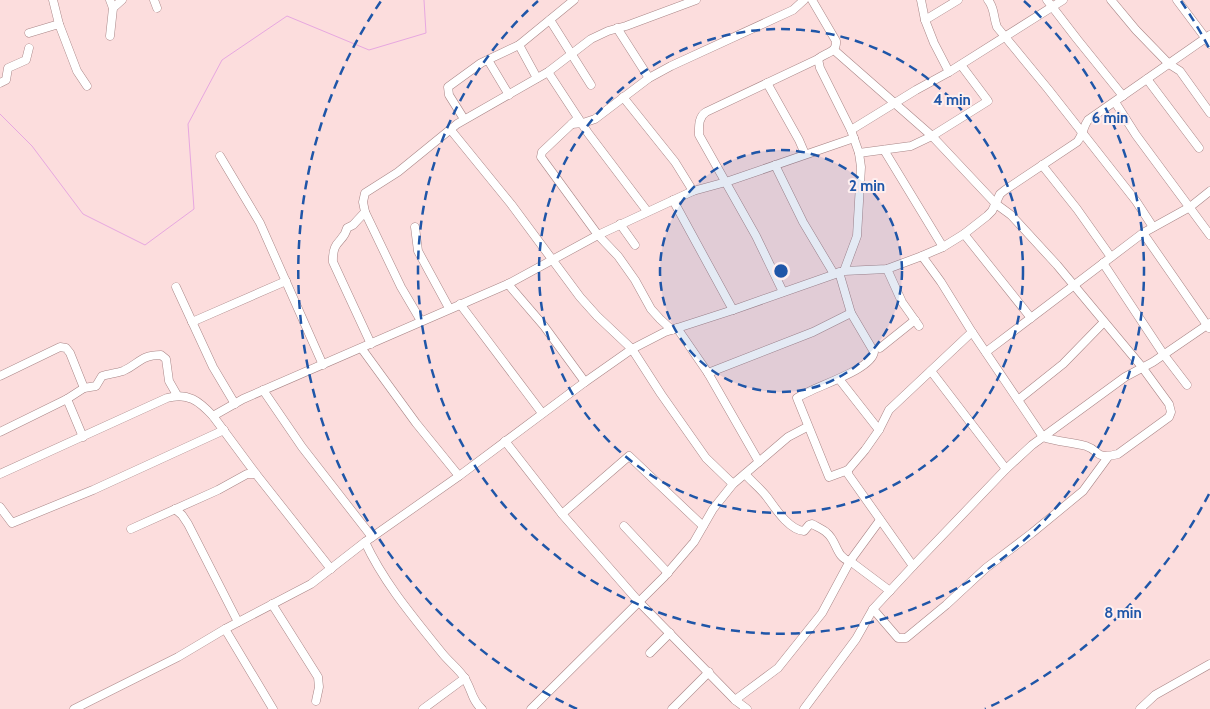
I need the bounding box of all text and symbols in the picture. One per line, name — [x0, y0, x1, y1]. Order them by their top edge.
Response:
text: 4 min — [933, 91, 971, 109]
text: 6 min — [1092, 109, 1128, 127]
text: 2 min — [849, 177, 885, 195]
centre of rings — [772, 262, 790, 280]
text: 8 min — [1104, 604, 1142, 622]

